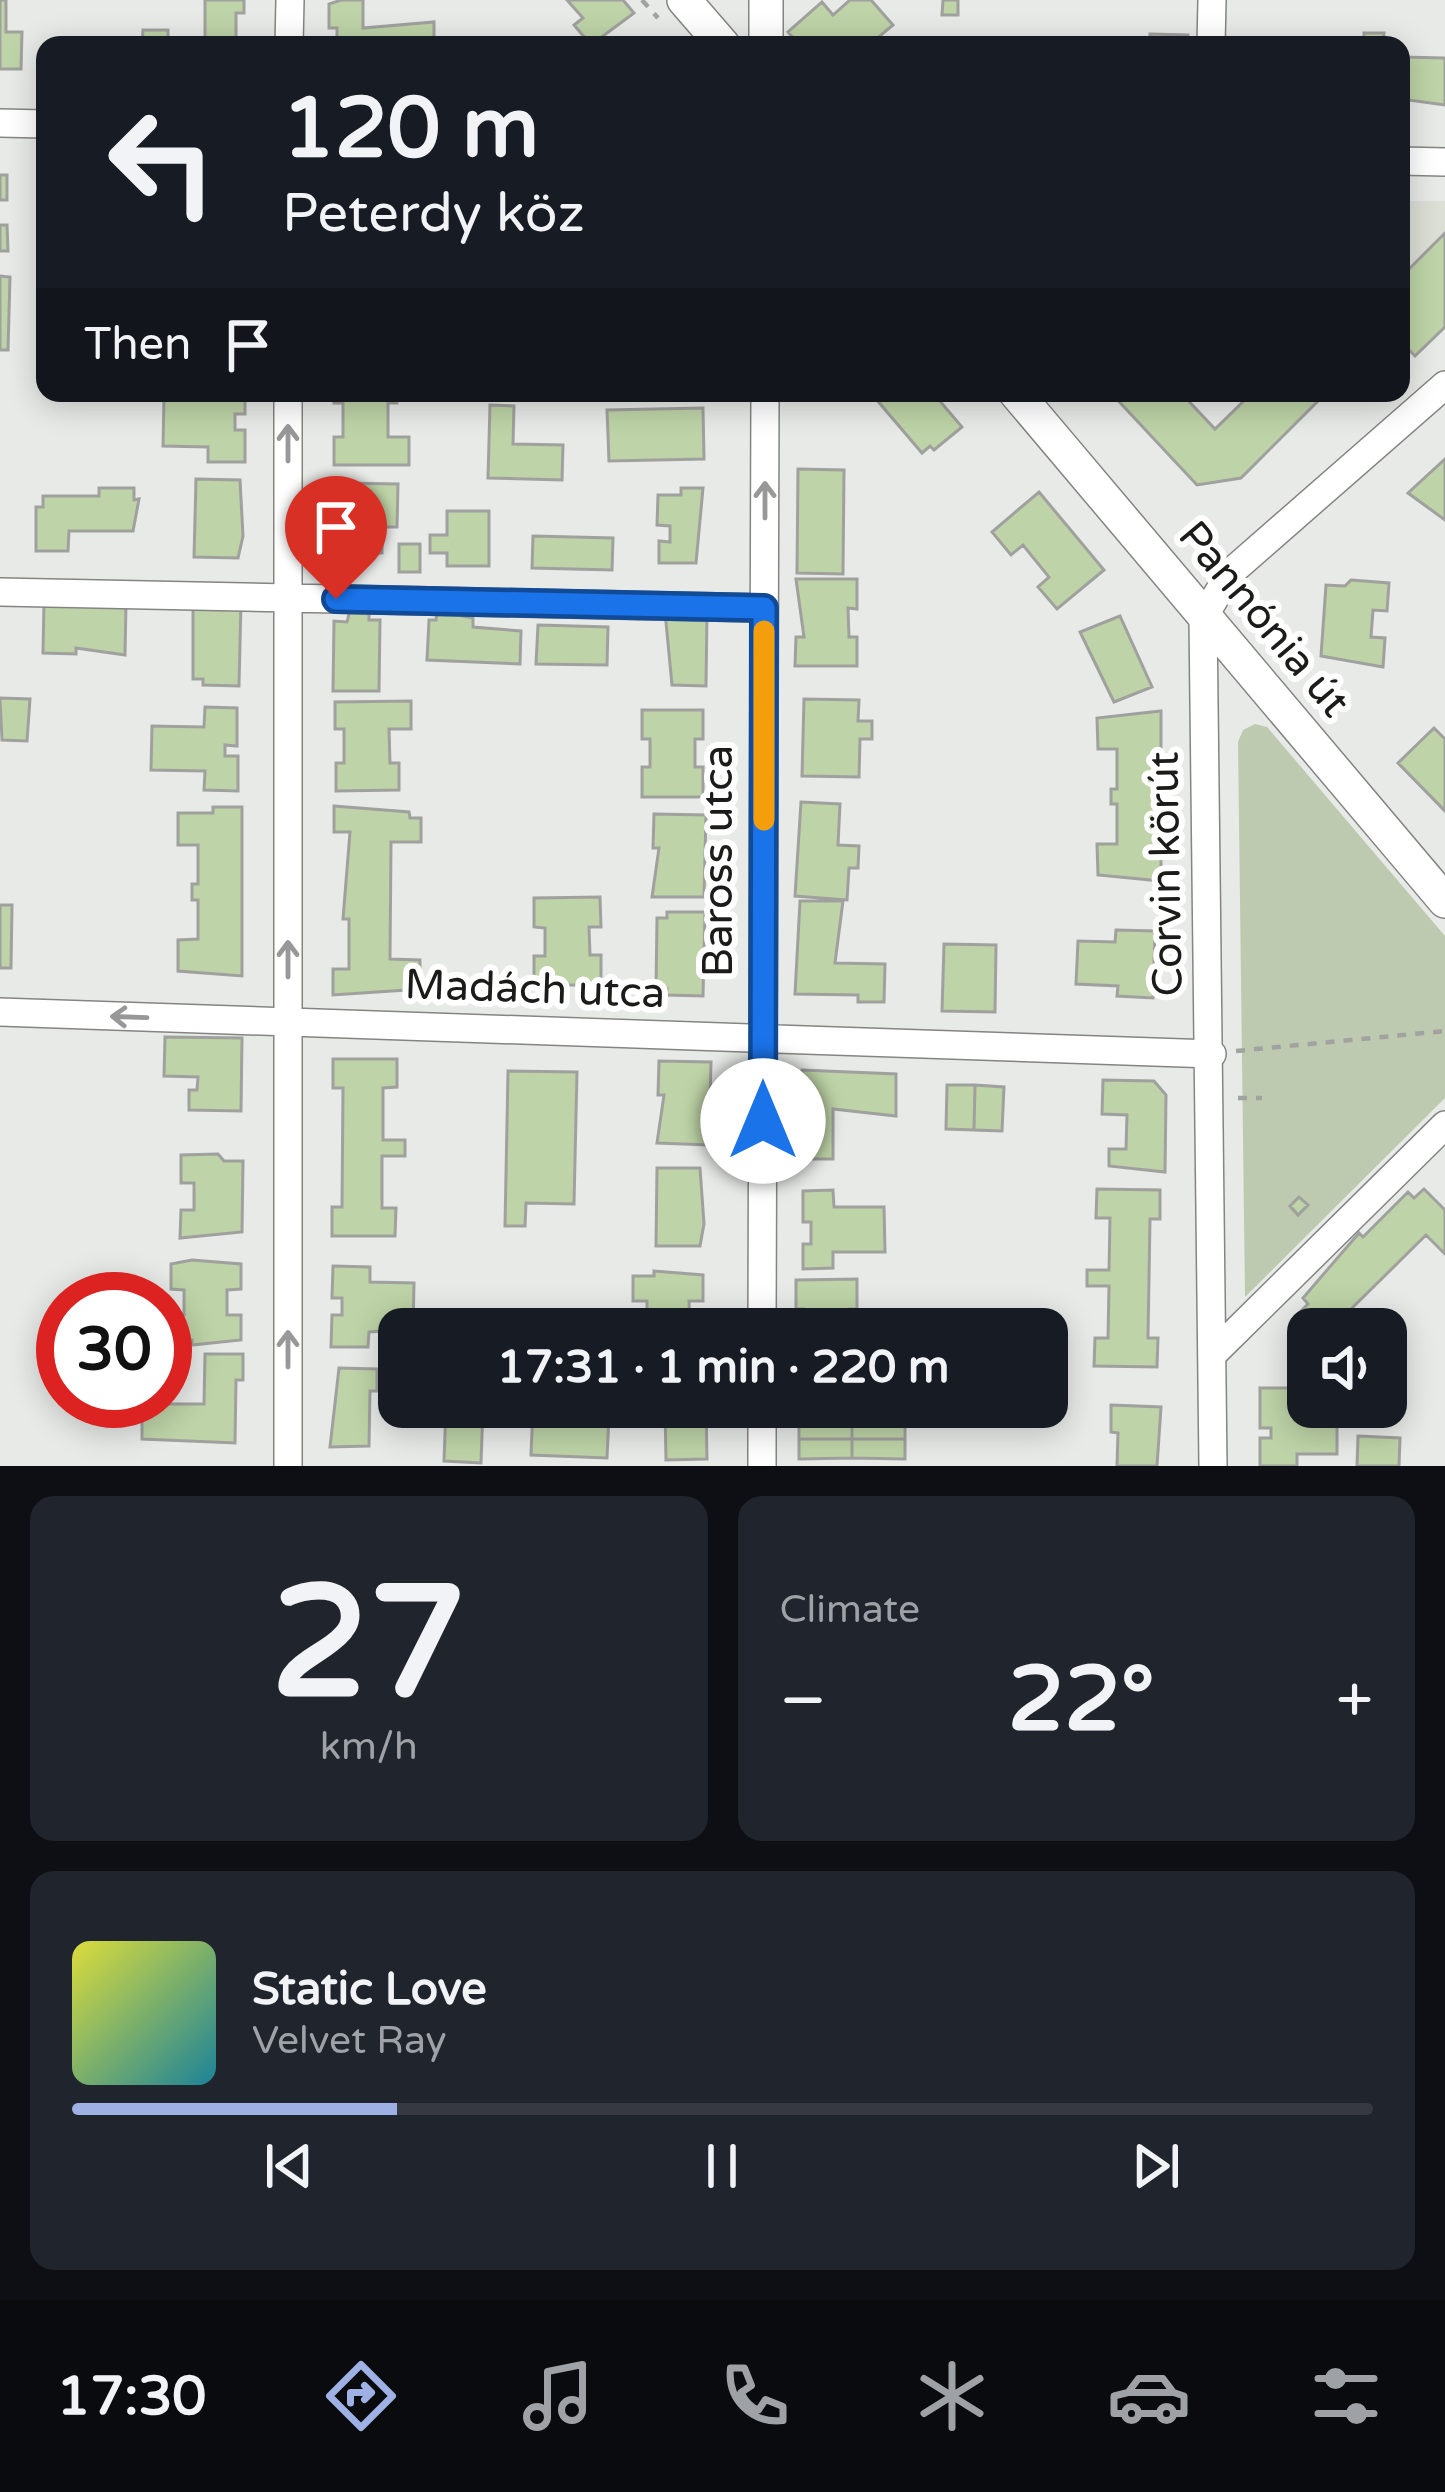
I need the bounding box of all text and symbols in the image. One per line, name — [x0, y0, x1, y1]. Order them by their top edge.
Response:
text: 120 m — [282, 79, 539, 180]
icon: left — [84, 84, 240, 240]
text: Peterdy köz — [282, 181, 585, 246]
icon: arrive — [215, 312, 281, 378]
text: Then — [84, 318, 191, 372]
one-way arrow — [277, 424, 299, 463]
pin — [285, 476, 387, 599]
one-way arrow — [754, 481, 776, 520]
icon: arrive — [303, 494, 369, 560]
street label: Pannónia út — [1167, 511, 1361, 727]
street label: Baross utca — [693, 745, 744, 977]
street label: Corvin körút — [1138, 751, 1194, 997]
one-way arrow — [277, 940, 299, 979]
street label: Madách utca — [404, 959, 666, 1019]
one-way arrow — [110, 1005, 149, 1028]
position arrow — [700, 1058, 826, 1184]
speed limit sign: 30 — [36, 1272, 192, 1428]
map controls — [1287, 1308, 1407, 1428]
button: sound — [1287, 1308, 1407, 1428]
one-way arrow — [277, 1330, 299, 1369]
text: 17:31 · 1 min · 220 m — [497, 1341, 949, 1395]
text: 27 — [271, 1551, 467, 1739]
text: Climate — [780, 1586, 920, 1633]
text: 22° — [1008, 1646, 1155, 1755]
text: − — [780, 1661, 827, 1741]
text: + — [1336, 1661, 1373, 1741]
text: km/h — [320, 1723, 418, 1770]
text: Static Love — [252, 1963, 487, 2017]
text: Velvet Ray — [252, 2017, 447, 2064]
icon: previous — [256, 2133, 322, 2199]
icon: pause — [689, 2133, 755, 2199]
icon: next — [1123, 2133, 1189, 2199]
icon: directions — [319, 2354, 403, 2438]
icon: music — [516, 2354, 600, 2438]
icon: phone — [713, 2354, 797, 2438]
icon: climate — [910, 2354, 994, 2438]
icon: car — [1107, 2354, 1191, 2438]
icon: filters — [1304, 2354, 1388, 2438]
text: 17:30 — [57, 2364, 206, 2429]

